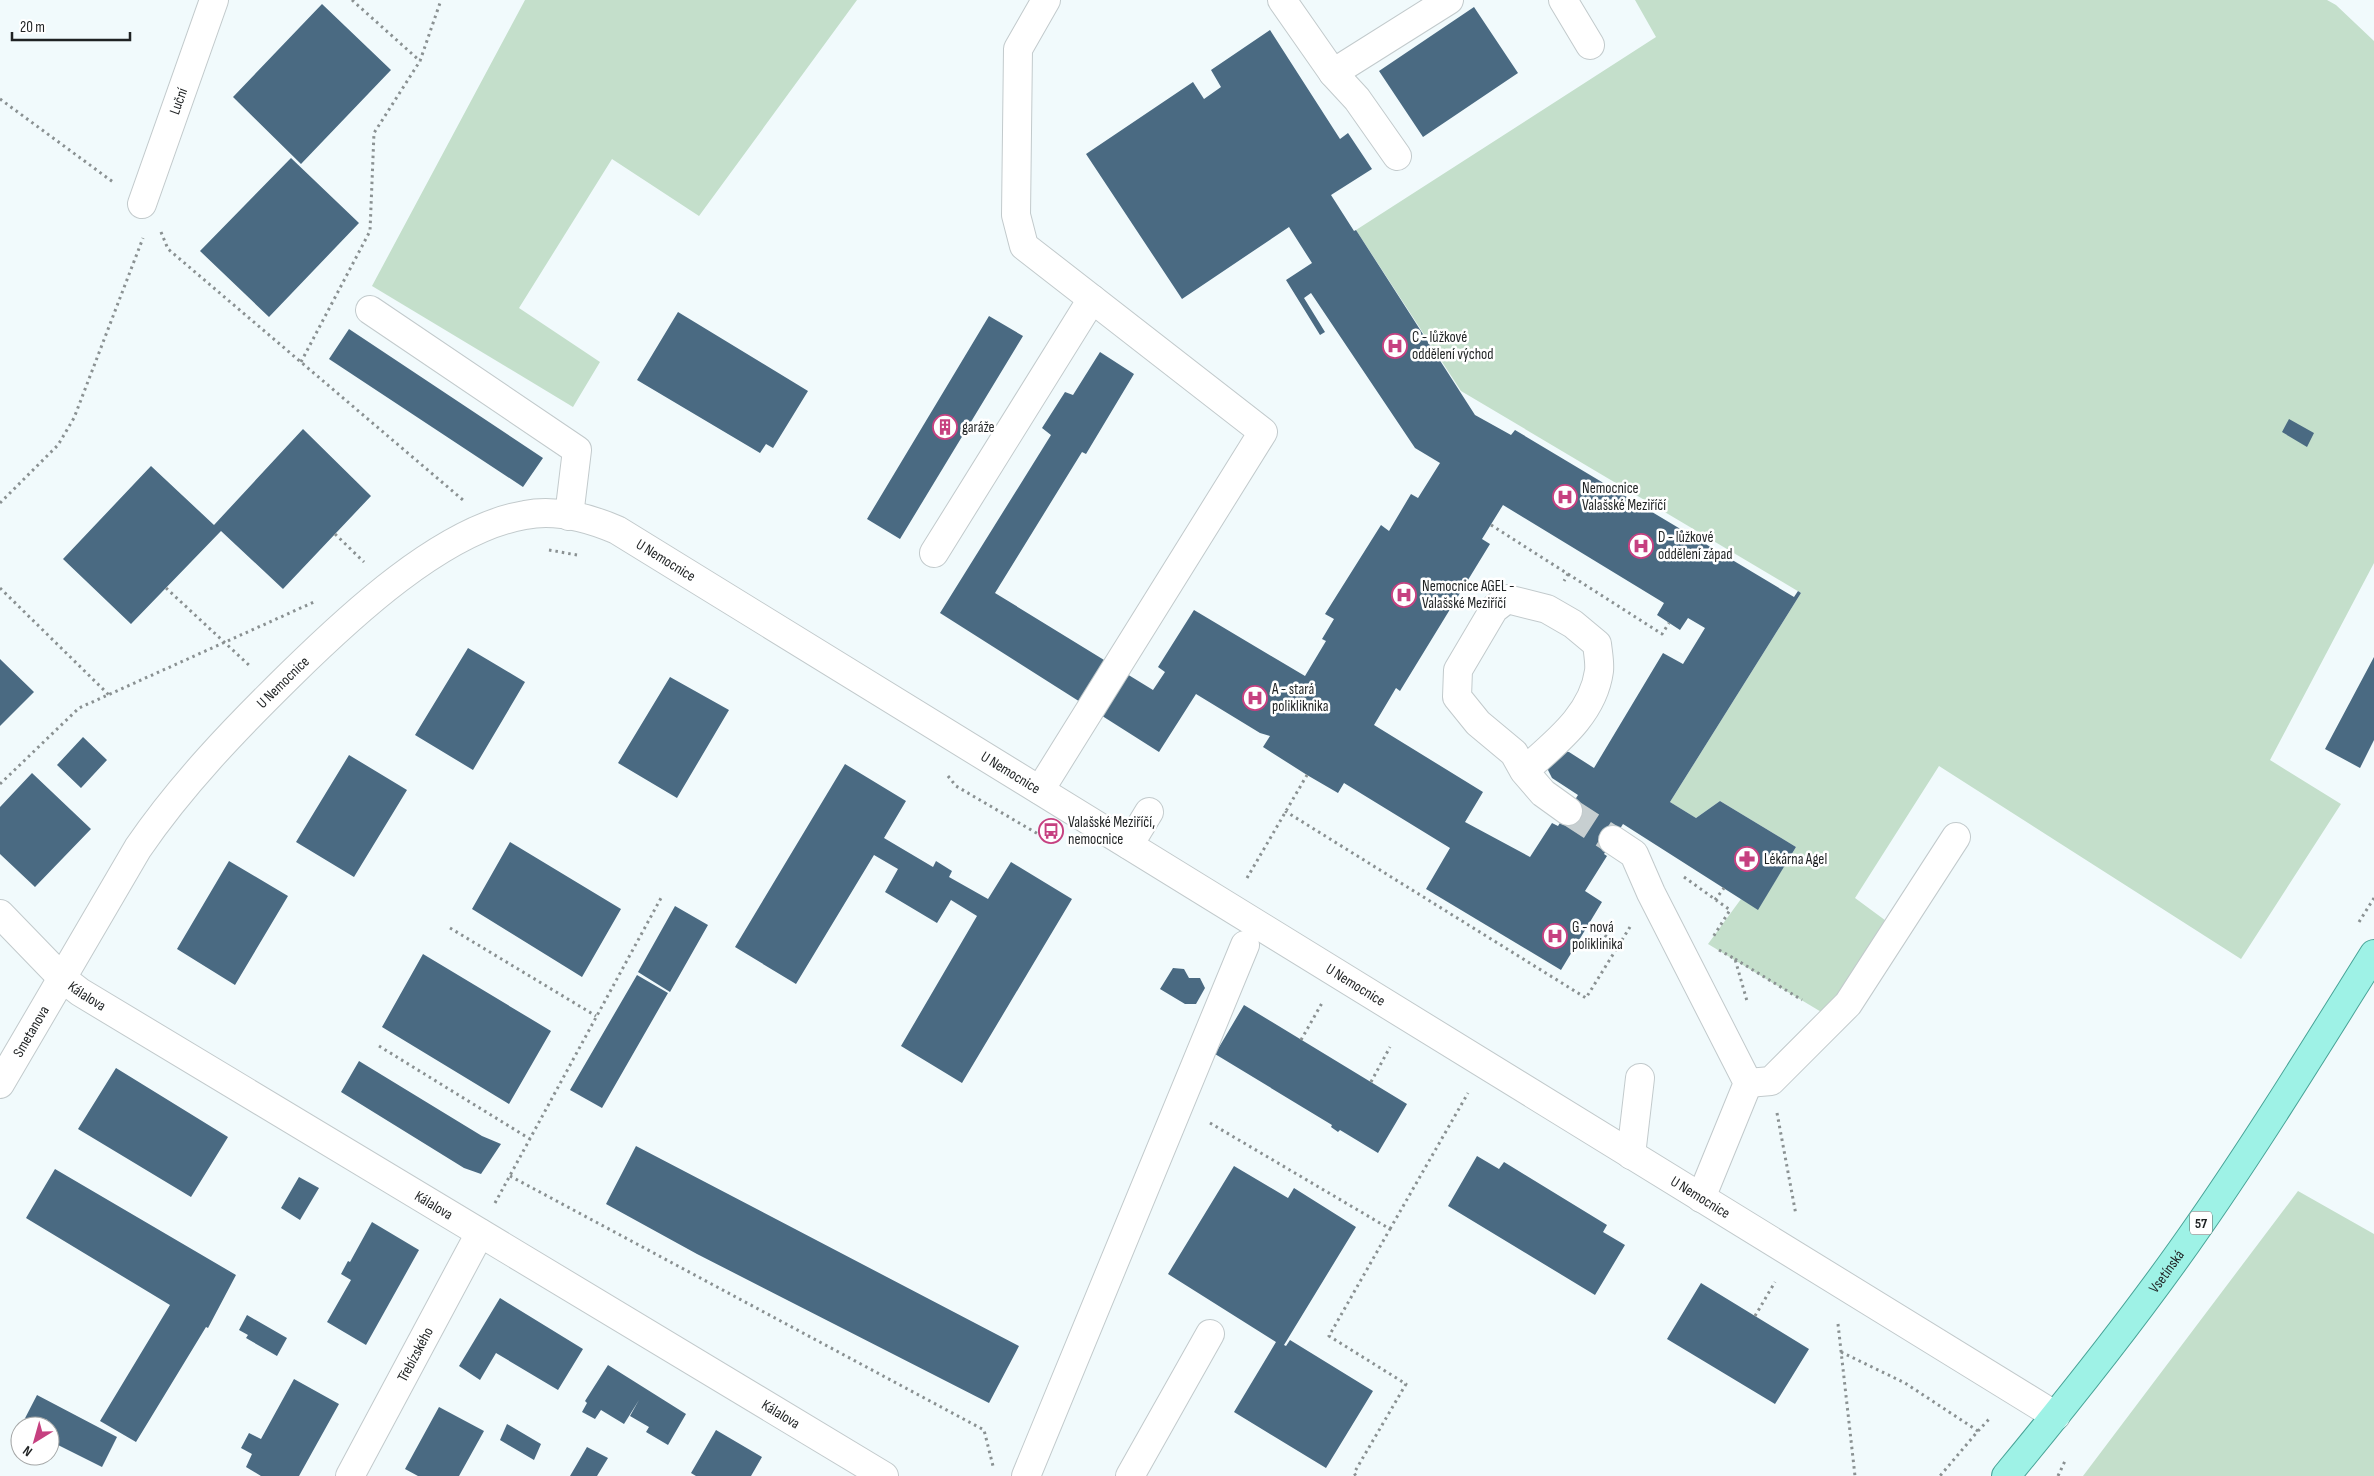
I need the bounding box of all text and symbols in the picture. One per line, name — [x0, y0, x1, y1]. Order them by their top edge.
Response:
scale bar — [12, 10, 130, 42]
text: 20 m — [20, 18, 45, 37]
street label: Luční — [165, 85, 192, 117]
place label: C - lůžkové oddělení východ — [1412, 328, 1494, 364]
hospital icon: C - lůžkové oddělení východ — [1382, 333, 1408, 359]
building icon: garáže — [932, 414, 958, 440]
place label: garáže — [962, 418, 995, 437]
place label: Nemocnice Valašské Meziříčí — [1582, 479, 1666, 515]
hospital icon: Nemocnice Valašské Meziříčí — [1552, 484, 1578, 510]
place label: D - lůžkové oddělení západ — [1658, 528, 1733, 564]
hospital icon: D - lůžkové oddělení západ — [1628, 533, 1654, 559]
street label: U Nemocnice — [633, 535, 699, 586]
place label: Nemocnice AGEL - Valašské Meziříčí — [1422, 577, 1514, 613]
hospital icon: Nemocnice AGEL - Valašské Meziříčí — [1391, 582, 1417, 608]
street label: U Nemocnice — [253, 652, 313, 712]
place label: A - stará polikliknika — [1271, 680, 1329, 716]
hospital icon: A - stará polikliknika — [1242, 685, 1268, 711]
street label: U Nemocnice — [977, 747, 1044, 798]
place label: Valašské Meziříčí, nemocnice — [1068, 813, 1155, 849]
bus stop icon: Valašské Meziříčí, nemocnice — [1038, 818, 1064, 844]
pharmacy icon: Lékárna Agel — [1734, 846, 1760, 872]
place label: Lékárna Agel — [1764, 850, 1827, 869]
place label: G - nová poliklinika — [1572, 918, 1623, 954]
hospital icon: G - nová poliklinika — [1542, 923, 1568, 949]
street label: U Nemocnice — [1322, 959, 1389, 1010]
street label: Kálalova — [64, 977, 110, 1015]
street label: Smetanova — [8, 1002, 53, 1060]
street label: U Nemocnice — [1667, 1172, 1734, 1223]
street label: Kálalova — [411, 1186, 457, 1224]
road number: 57 — [2190, 1212, 2212, 1234]
street label: Vsetínská — [2144, 1246, 2188, 1297]
street label: Třebízského — [393, 1324, 437, 1385]
street label: Kálalova — [758, 1395, 804, 1433]
north arrow — [10, 1416, 60, 1466]
text: N — [19, 1442, 36, 1460]

